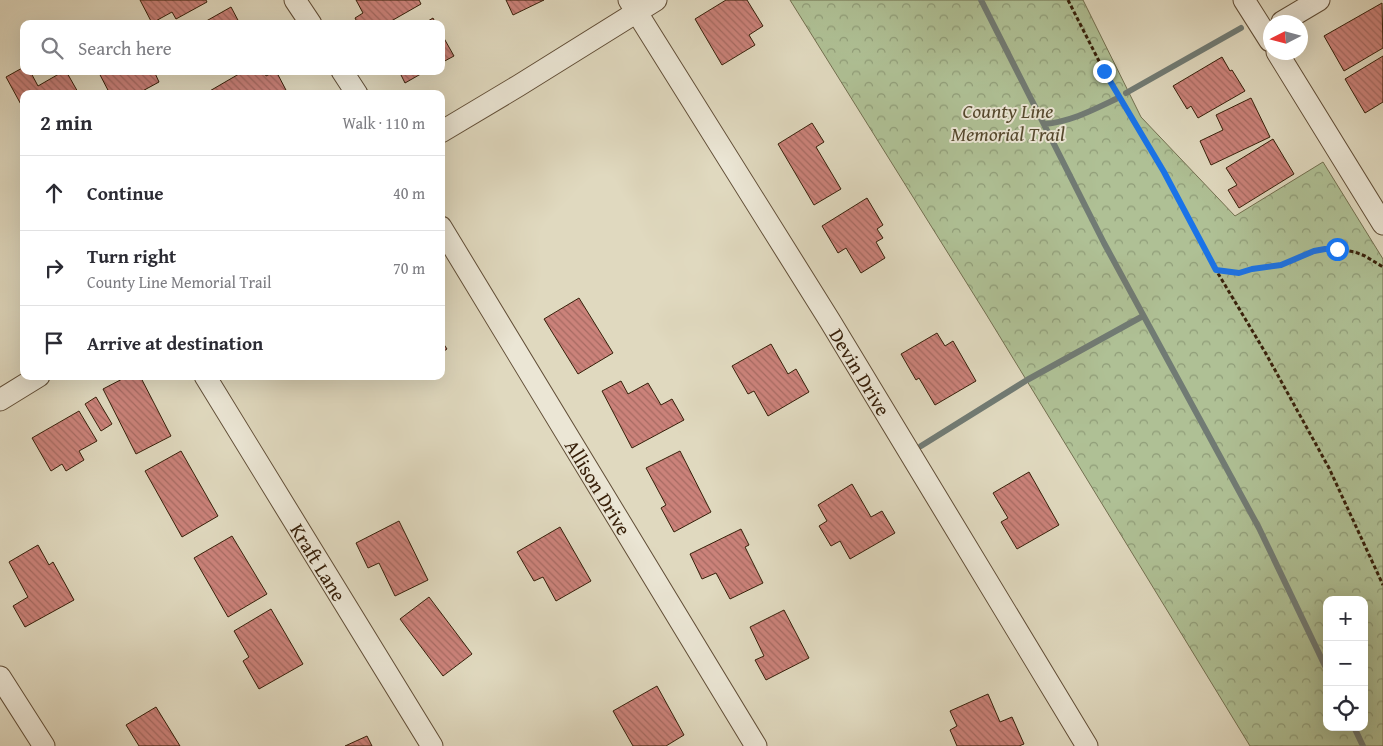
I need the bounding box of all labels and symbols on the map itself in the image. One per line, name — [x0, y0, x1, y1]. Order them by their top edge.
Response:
north arrow — [1263, 15, 1308, 60]
route end — [1093, 60, 1116, 83]
park label: County Line Memorial Trail — [951, 96, 1065, 148]
route start — [1326, 238, 1349, 261]
street label: Devin Drive — [823, 322, 898, 421]
street label: Allison Drive — [558, 433, 639, 540]
street label: Kraft Lane — [284, 517, 354, 607]

